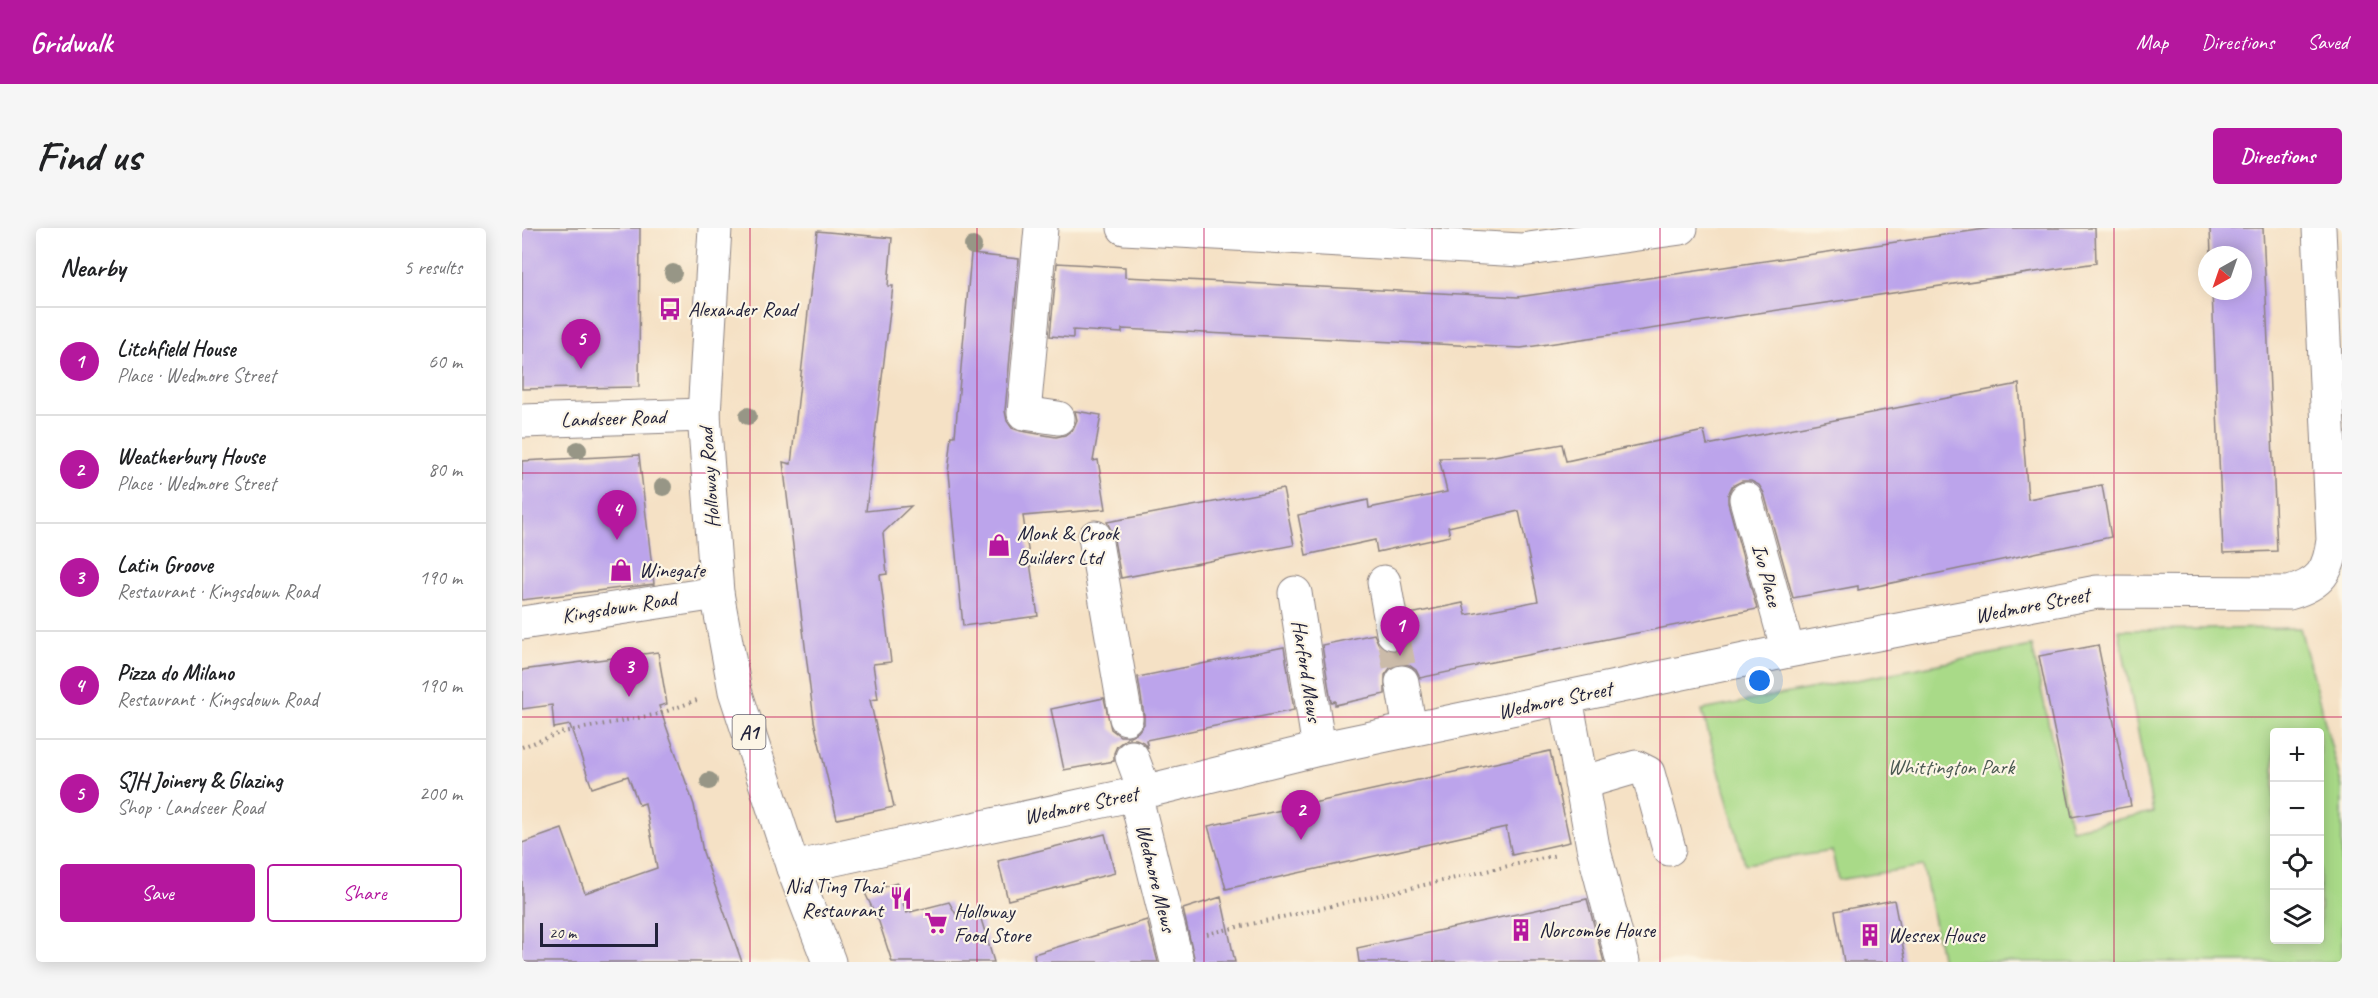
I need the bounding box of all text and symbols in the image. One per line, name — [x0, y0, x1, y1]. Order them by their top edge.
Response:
text: Gridwalk — [30, 25, 112, 60]
text: Map — [2136, 29, 2168, 55]
text: Directions — [2201, 29, 2274, 55]
text: Saved — [2307, 29, 2348, 55]
button: Directions — [2213, 128, 2342, 184]
text: Find us — [36, 130, 141, 183]
north arrow — [2198, 246, 2252, 300]
text: Nearby — [60, 251, 125, 284]
text: 5 results — [403, 255, 462, 280]
bus stop icon: Alexander Road — [657, 296, 683, 322]
place label: Alexander Road — [688, 296, 800, 322]
pin: 5 — [562, 320, 600, 369]
text: Litchfield House — [117, 335, 236, 363]
text: 1 — [75, 349, 84, 374]
text: 60 m — [428, 349, 462, 374]
text: Place · Wedmore Street — [117, 363, 276, 388]
street label: Landseer Road — [560, 403, 669, 433]
street label: Holloway Road — [692, 423, 725, 529]
text: Weatherbury House — [117, 443, 264, 471]
text: 2 — [75, 457, 84, 482]
text: 80 m — [428, 457, 462, 482]
text: Place · Wedmore Street — [117, 471, 276, 496]
pin: 4 — [598, 490, 637, 540]
place label: Monk & Crook Builders Ltd — [1017, 520, 1120, 570]
shop icon: Monk & Crook Builders Ltd — [986, 532, 1012, 558]
street label: Ivo Place — [1746, 541, 1788, 610]
text: Latin Groove — [117, 551, 213, 579]
shop icon: Winegate — [608, 557, 634, 583]
place label: Winegate — [639, 557, 707, 583]
text: 3 — [75, 565, 84, 590]
text: 190 m — [419, 565, 462, 590]
text: Restaurant · Kingsdown Road — [117, 579, 318, 604]
street label: Wedmore Street — [1973, 581, 2094, 629]
street label: Kingsdown Road — [560, 585, 682, 629]
pin: 1 — [1380, 606, 1420, 656]
street label: Harford Mews — [1286, 618, 1328, 726]
pin: 3 — [610, 648, 648, 697]
text: Pizza do Milano — [117, 659, 234, 687]
your location — [1745, 666, 1774, 695]
text: 4 — [75, 673, 84, 698]
text: 190 m — [419, 673, 462, 698]
street label: Wedmore Street — [1496, 675, 1617, 725]
text: Restaurant · Kingsdown Road — [117, 687, 318, 712]
road number: A1 — [732, 715, 766, 749]
map controls — [2270, 728, 2324, 944]
button: + — [2270, 728, 2324, 782]
park label: Whittington Park — [1888, 754, 2016, 780]
text: SJH Joinery & Glazing — [117, 767, 282, 795]
street label: Wedmore Street — [1022, 780, 1143, 830]
text: 5 — [75, 781, 84, 806]
text: 200 m — [419, 781, 462, 806]
button: − — [2270, 782, 2324, 836]
pin: 2 — [1282, 790, 1320, 840]
text: Shop · Landseer Road — [117, 795, 264, 820]
street label: Wedmore Mews — [1130, 821, 1182, 936]
button: locate — [2270, 836, 2324, 890]
button: Save — [60, 864, 255, 922]
button: Share — [267, 864, 462, 922]
place label: Nid Ting Thai Restaurant — [785, 873, 886, 923]
restaurant icon: Nid Ting Thai Restaurant — [888, 885, 914, 911]
button: layers — [2270, 890, 2324, 944]
place label: Holloway Food Store — [954, 898, 1032, 948]
supermarket icon: Holloway Food Store — [923, 910, 949, 936]
building icon: Norcombe House — [1508, 917, 1534, 943]
place label: Norcombe House — [1539, 917, 1656, 943]
scale bar — [540, 920, 658, 948]
building icon: Wessex House — [1857, 922, 1883, 948]
place label: Wessex House — [1888, 922, 1986, 948]
text: 20 m — [549, 923, 576, 943]

